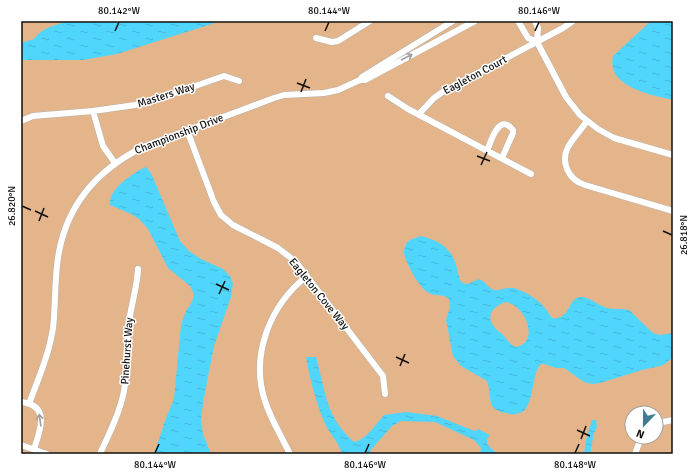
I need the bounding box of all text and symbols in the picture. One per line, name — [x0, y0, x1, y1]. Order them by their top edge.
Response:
text: 80.142°W — [98, 5, 140, 17]
text: 80.144°W — [308, 5, 350, 17]
text: 80.146°W — [518, 5, 560, 17]
one-way arrow — [401, 53, 413, 60]
street label: Eagleton Court — [441, 53, 509, 97]
street label: Masters Way — [136, 79, 197, 110]
street label: Championship Drive — [133, 111, 225, 157]
text: 26.820°N — [6, 186, 18, 226]
text: 26.818°N — [678, 215, 690, 255]
street label: Eagleton Cove Way — [286, 256, 352, 333]
street label: Pinehurst Way — [118, 316, 136, 385]
north arrow — [624, 405, 664, 445]
one-way arrow — [36, 414, 44, 427]
text: N — [634, 426, 646, 441]
text: 80.144°W — [134, 459, 176, 471]
text: 80.146°W — [344, 459, 386, 471]
text: 80.148°W — [554, 459, 596, 471]

